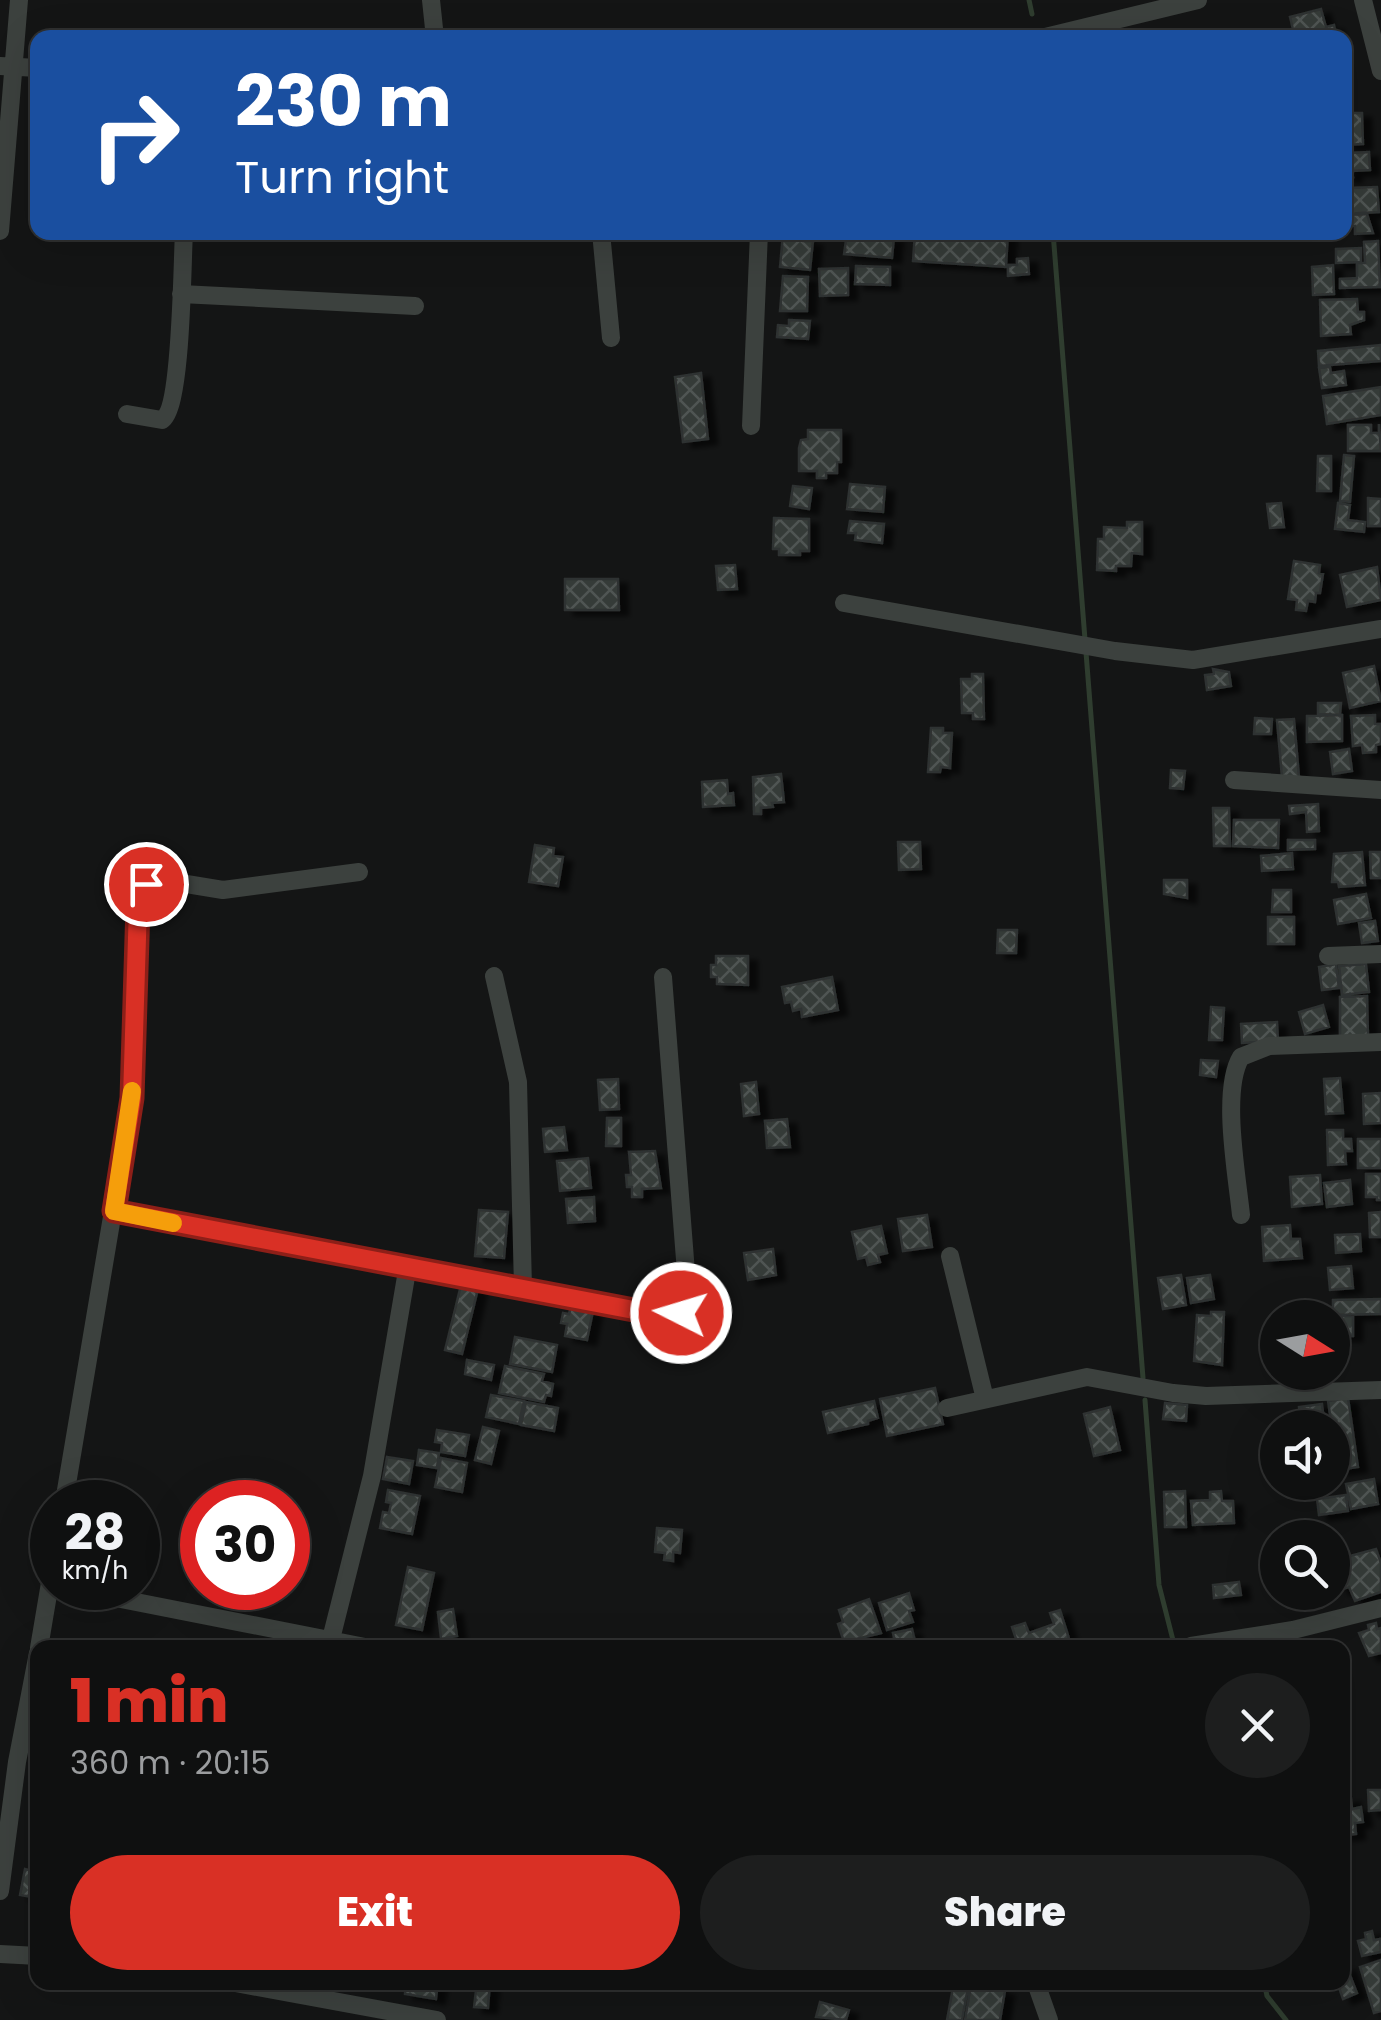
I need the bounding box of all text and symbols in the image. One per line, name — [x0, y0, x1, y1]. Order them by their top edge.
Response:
text: 230 m — [235, 52, 452, 151]
icon: right — [70, 70, 200, 200]
text: Turn right — [235, 146, 449, 209]
pin — [104, 842, 189, 927]
icon: arrive — [119, 857, 174, 912]
position arrow — [629, 1261, 733, 1365]
north arrow — [1260, 1300, 1350, 1390]
map controls — [1260, 1300, 1350, 1610]
button: sound — [1260, 1410, 1350, 1500]
speed limit sign: 30 — [180, 1480, 310, 1610]
text: 28 — [65, 1497, 125, 1568]
button: search — [1260, 1520, 1350, 1610]
text: km/h — [62, 1553, 128, 1588]
text: 1 min — [70, 1659, 228, 1743]
button: close — [1205, 1673, 1310, 1778]
text: 360 m · 20:15 — [70, 1740, 270, 1785]
button: Exit — [70, 1855, 680, 1970]
button: Share — [700, 1855, 1310, 1970]

